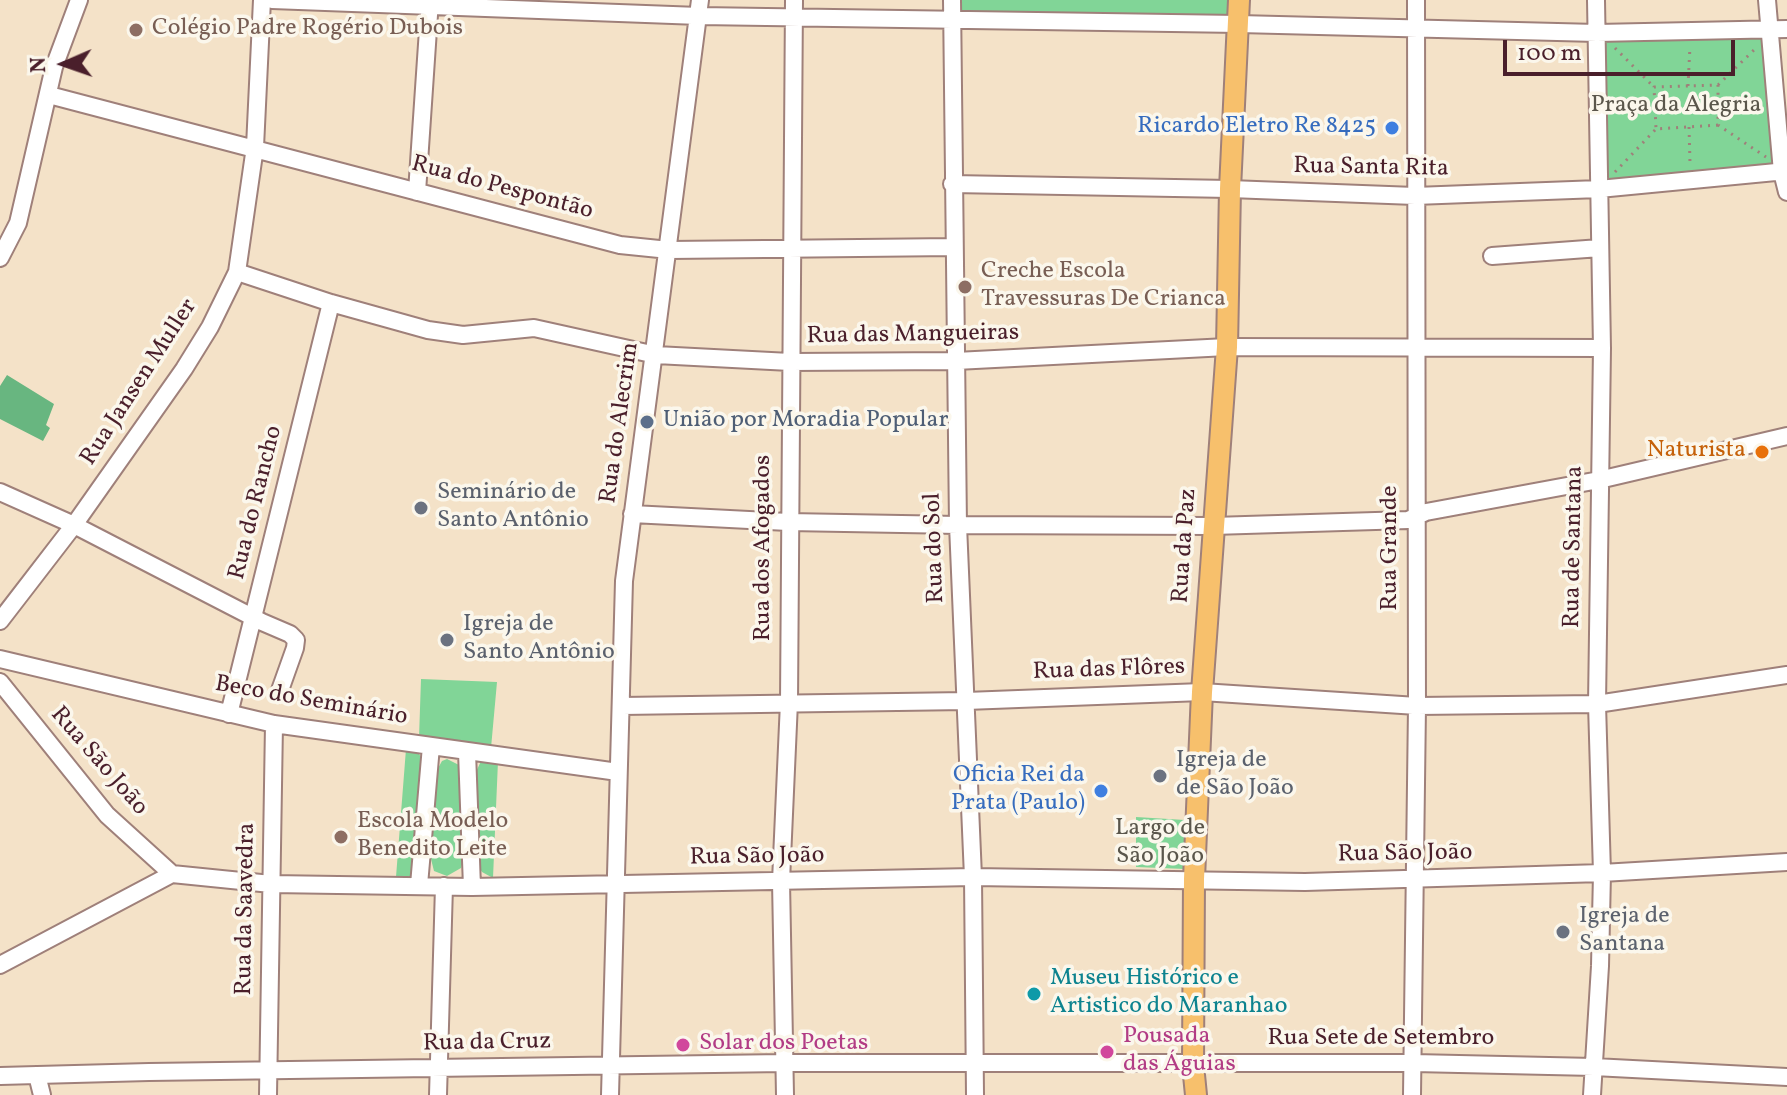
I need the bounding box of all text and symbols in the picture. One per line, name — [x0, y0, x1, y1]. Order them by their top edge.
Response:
place label: Colégio Padre Rogério Dubois — [152, 16, 463, 44]
marker: Colégio Padre Rogério Dubois — [127, 21, 145, 39]
north arrow — [24, 24, 104, 104]
scale bar — [1507, 24, 1739, 74]
text: 100 m — [1517, 37, 1582, 71]
text: N — [24, 56, 55, 73]
park label: Praça da Alegria — [1591, 93, 1761, 121]
place label: Ricardo Eletro Re 8425 — [1137, 114, 1376, 142]
marker: Ricardo Eletro Re 8425 — [1383, 119, 1401, 137]
street label: Rua do Pespontão — [408, 151, 596, 227]
street label: Rua Santa Rita — [1293, 153, 1449, 185]
place label: Creche Escola Travessuras De Crianca — [981, 259, 1226, 315]
marker: Creche Escola Travessuras De Crianca — [956, 278, 974, 296]
street label: Rua Jansen Muller — [75, 294, 205, 472]
street label: Rua das Mangueiras — [806, 320, 1020, 352]
street label: Rua do Alecrim — [595, 341, 647, 505]
place label: União por Moradia Popular — [663, 408, 949, 436]
marker: União por Moradia Popular — [638, 413, 656, 431]
street label: Rua do Rancho — [224, 423, 290, 583]
place label: Naturista — [1647, 438, 1746, 466]
marker: Naturista — [1753, 443, 1771, 461]
street label: Rua dos Afogados — [751, 455, 779, 641]
street label: Rua de Santana — [1559, 465, 1591, 629]
place label: Seminário de Santo Antônio — [437, 480, 589, 536]
street label: Rua Grande — [1378, 485, 1406, 611]
street label: Rua da Paz — [1168, 488, 1204, 604]
street label: Rua do Sol — [920, 492, 952, 604]
marker: Seminário de Santo Antônio — [412, 499, 430, 517]
place label: Igreja de Santo Antônio — [463, 612, 615, 668]
marker: Igreja de Santo Antônio — [438, 631, 456, 649]
street label: Rua das Flôres — [1032, 654, 1186, 688]
street label: Beco do Seminário — [212, 671, 410, 733]
street label: Rua São João — [43, 702, 153, 822]
place label: Igreja de de São João — [1176, 748, 1294, 804]
place label: Oficia Rei da Prata (Paulo) — [951, 763, 1085, 819]
marker: Igreja de de São João — [1151, 767, 1169, 785]
marker: Oficia Rei da Prata (Paulo) — [1092, 782, 1110, 800]
place label: Escola Modelo Benedito Leite — [357, 809, 508, 865]
park label: Largo de São João — [1115, 816, 1205, 872]
street label: Rua da Saavedra — [231, 822, 263, 996]
marker: Escola Modelo Benedito Leite — [332, 828, 350, 846]
street label: Rua São João — [1337, 839, 1473, 871]
street label: Rua São João — [689, 842, 825, 874]
place label: Igreja de Santana — [1579, 904, 1670, 960]
marker: Igreja de Santana — [1554, 923, 1572, 941]
place label: Museu Histórico e Artistico do Maranhao — [1050, 966, 1288, 1022]
marker: Museu Histórico e Artistico do Maranhao — [1025, 985, 1043, 1003]
place label: Pousada das Águias — [1123, 1024, 1236, 1080]
street label: Rua Sete de Setembro — [1268, 1026, 1494, 1054]
street label: Rua da Cruz — [423, 1028, 551, 1060]
place label: Solar dos Poetas — [699, 1031, 868, 1059]
marker: Solar dos Poetas — [674, 1036, 692, 1054]
marker: Pousada das Águias — [1098, 1043, 1116, 1061]

